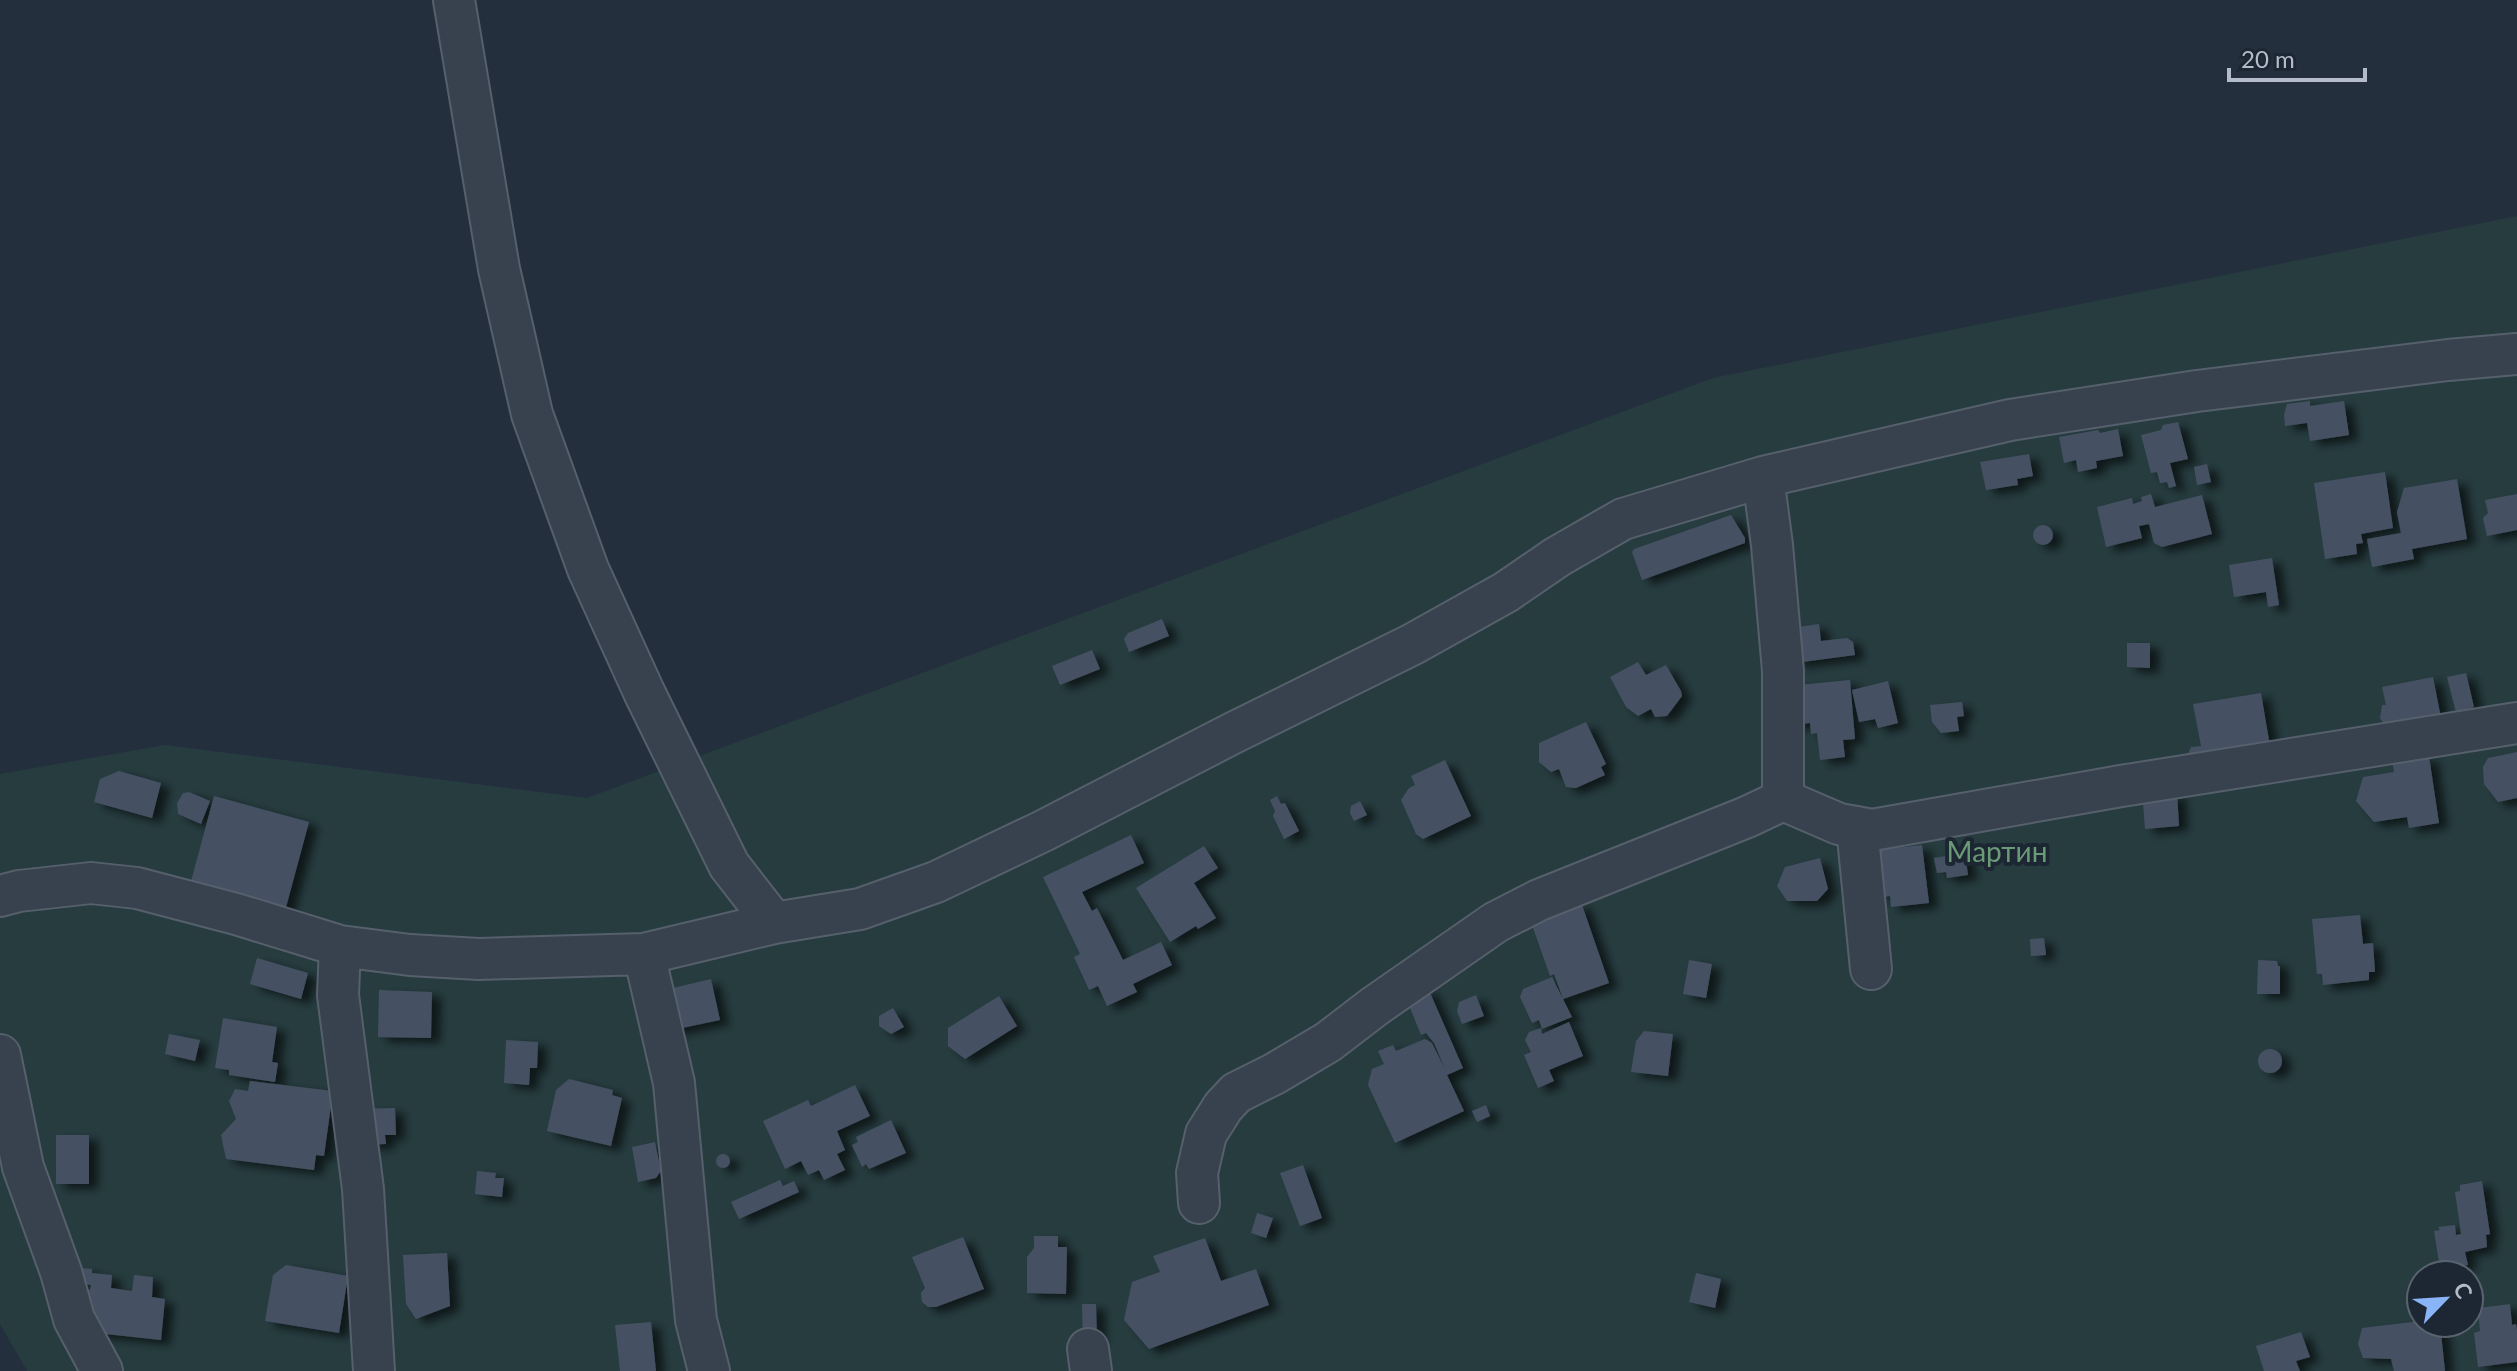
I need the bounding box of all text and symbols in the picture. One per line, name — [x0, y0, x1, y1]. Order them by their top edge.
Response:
scale bar — [2229, 32, 2365, 82]
text: 20 m — [2241, 44, 2295, 73]
park label: Мартин — [1947, 834, 2047, 868]
north arrow — [2405, 1259, 2485, 1339]
text: С — [2448, 1278, 2479, 1303]

